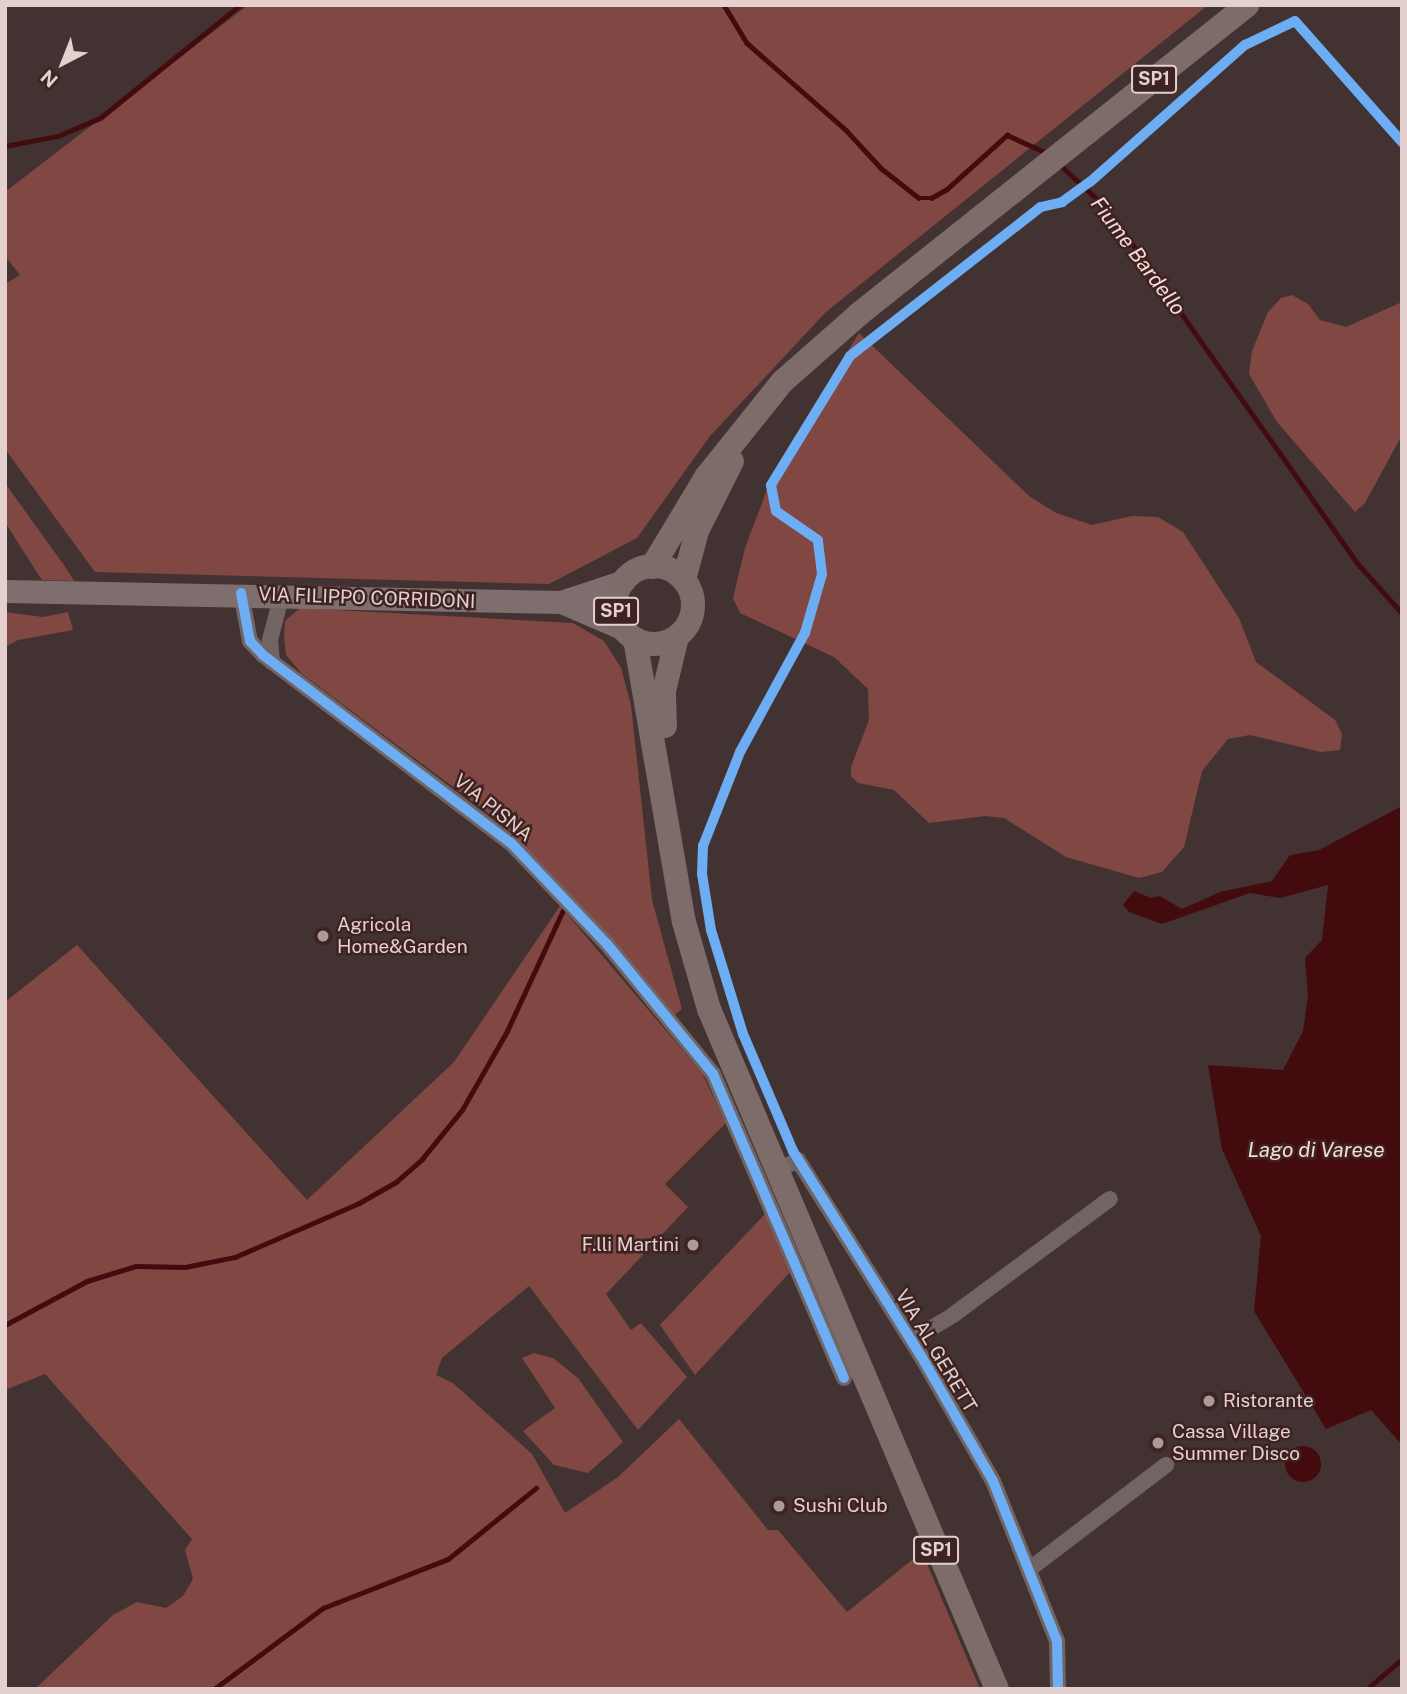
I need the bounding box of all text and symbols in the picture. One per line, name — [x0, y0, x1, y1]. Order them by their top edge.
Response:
north arrow — [28, 28, 98, 98]
road number: SP1 — [1130, 64, 1178, 94]
text: N — [36, 65, 62, 92]
water label: Fiume Bardello — [1085, 192, 1191, 320]
street label: VIA FILIPPO CORRIDONI — [258, 583, 476, 613]
road number: SP1 — [592, 596, 640, 626]
street label: VIA PISNA — [449, 769, 537, 847]
place label: Agricola Home&Garden — [337, 914, 468, 958]
marker: Agricola Home&Garden — [315, 928, 331, 944]
water label: Lago di Varese — [1247, 1137, 1385, 1163]
place label: F.lli Martini — [582, 1234, 679, 1256]
marker: F.lli Martini — [685, 1237, 701, 1253]
street label: VIA AL GERETT — [890, 1285, 982, 1417]
place label: Ristorante — [1223, 1390, 1314, 1412]
marker: Ristorante — [1201, 1393, 1217, 1409]
place label: Cassa Village Summer Disco — [1172, 1421, 1300, 1465]
marker: Cassa Village Summer Disco — [1150, 1435, 1166, 1451]
place label: Sushi Club — [793, 1495, 888, 1517]
marker: Sushi Club — [771, 1498, 787, 1514]
road number: SP1 — [912, 1535, 960, 1564]

